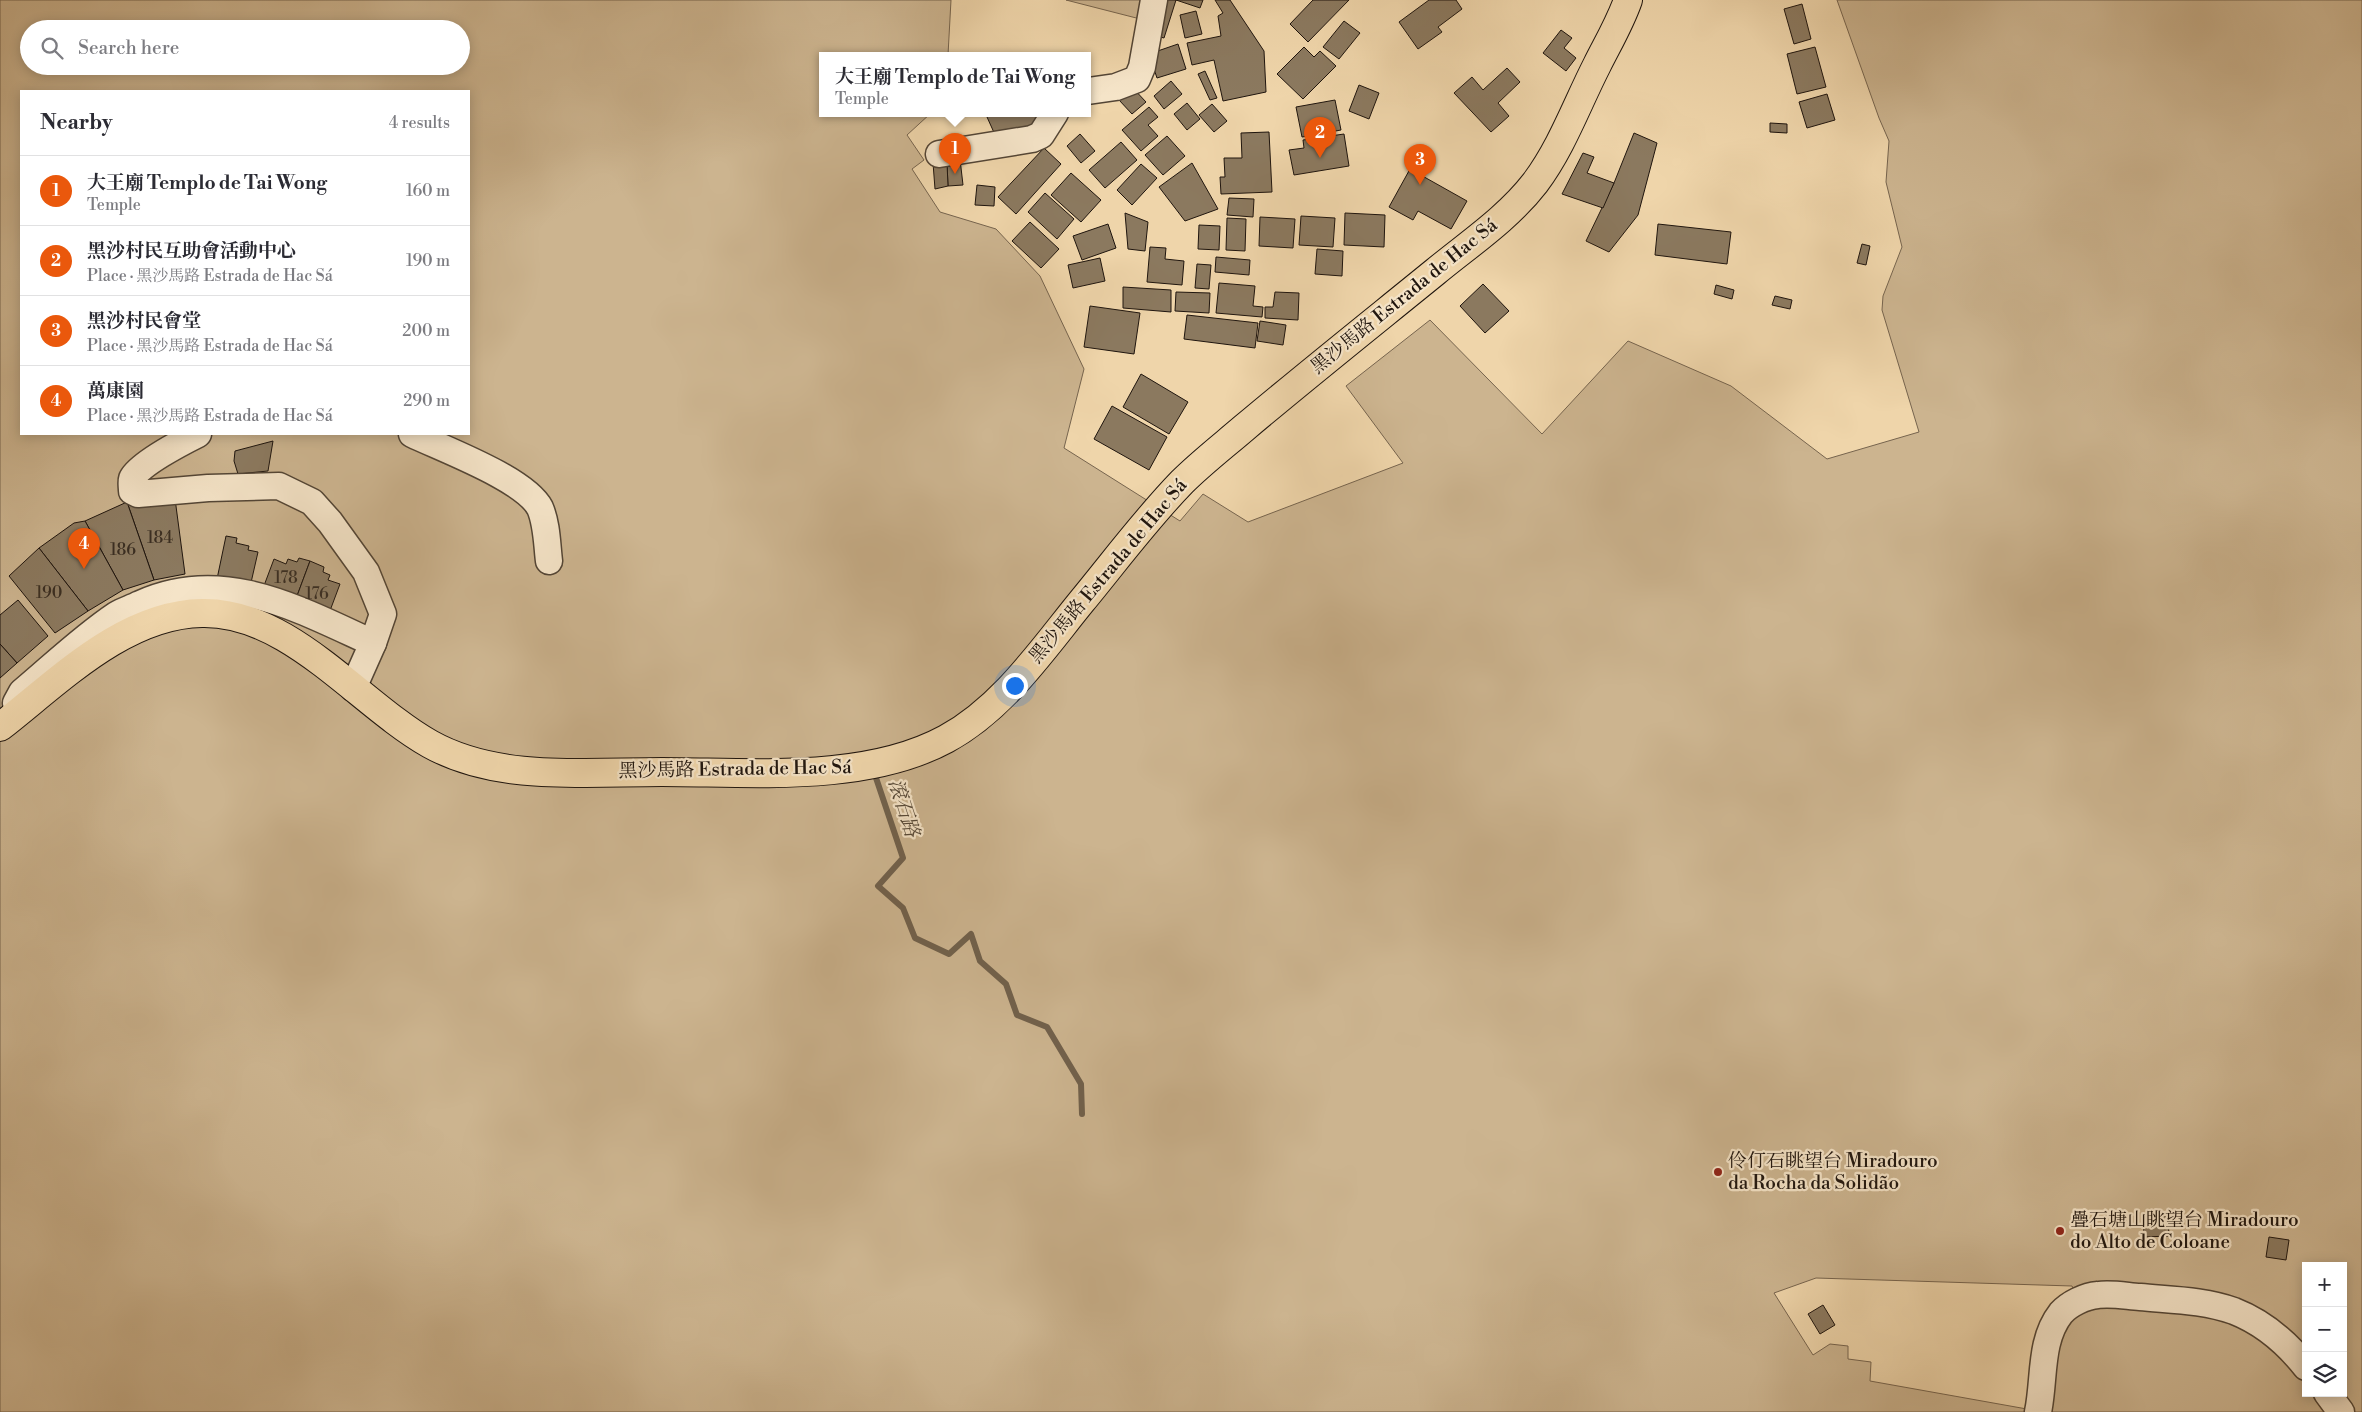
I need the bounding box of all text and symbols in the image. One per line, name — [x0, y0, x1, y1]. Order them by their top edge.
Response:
search box — [20, 20, 470, 75]
icon: search — [38, 34, 66, 62]
text: Search here — [78, 36, 179, 60]
popup — [819, 52, 1091, 117]
text: 大王廟 Templo de Tai Wong — [835, 65, 1075, 89]
text: Temple — [835, 89, 889, 109]
text: Nearby — [40, 110, 113, 136]
text: 4 results — [389, 113, 450, 133]
pin: 2 — [1304, 117, 1336, 158]
pin: 1 — [939, 133, 971, 174]
pin: 3 — [1404, 144, 1436, 185]
text: 大王廟 Templo de Tai Wong — [87, 171, 327, 195]
text: 1 — [52, 181, 60, 201]
text: 160 m — [406, 181, 450, 201]
text: Temple — [87, 195, 141, 215]
street label: 黑沙馬路 Estrada de Hac Sá — [1306, 213, 1503, 379]
text: 黑沙村民互助會活動中心 — [87, 239, 296, 263]
text: 2 — [51, 251, 61, 271]
text: 190 m — [406, 251, 450, 271]
text: Place · 黑沙馬路 Estrada de Hac Sá — [87, 266, 333, 286]
text: 黑沙村民會堂 — [87, 309, 201, 333]
text: 3 — [51, 321, 61, 341]
text: 200 m — [402, 321, 450, 341]
text: Place · 黑沙馬路 Estrada de Hac Sá — [87, 336, 333, 356]
text: 萬康園 — [87, 379, 144, 403]
text: 4 — [51, 391, 61, 411]
text: 290 m — [403, 391, 450, 411]
text: Place · 黑沙馬路 Estrada de Hac Sá — [87, 406, 333, 426]
street label: 黑沙馬路 Estrada de Hac Sá — [1024, 474, 1192, 668]
pin: 4 — [68, 528, 100, 569]
house number: 184 — [147, 528, 174, 548]
house number: 186 — [110, 540, 136, 560]
house number: 178 — [274, 568, 298, 588]
house number: 190 — [36, 583, 62, 603]
house number: 176 — [305, 584, 329, 604]
your location — [1002, 673, 1028, 699]
street label: 黑沙馬路 Estrada de Hac Sá — [618, 755, 852, 783]
water label: 滾石路 — [882, 776, 925, 842]
place label: 伶仃石眺望台 Miradouro da Rocha da Solidão — [1728, 1149, 1938, 1195]
marker: 伶仃石眺望台 Miradouro da Rocha da Solidão — [1712, 1166, 1724, 1178]
place label: 疊石塘山眺望台 Miradouro do Alto de Coloane — [2070, 1208, 2299, 1254]
marker: 疊石塘山眺望台 Miradouro do Alto de Coloane — [2054, 1225, 2066, 1237]
map controls — [2302, 1262, 2347, 1397]
button: + — [2302, 1262, 2347, 1307]
button: − — [2302, 1307, 2347, 1352]
button: layers — [2302, 1352, 2347, 1397]

